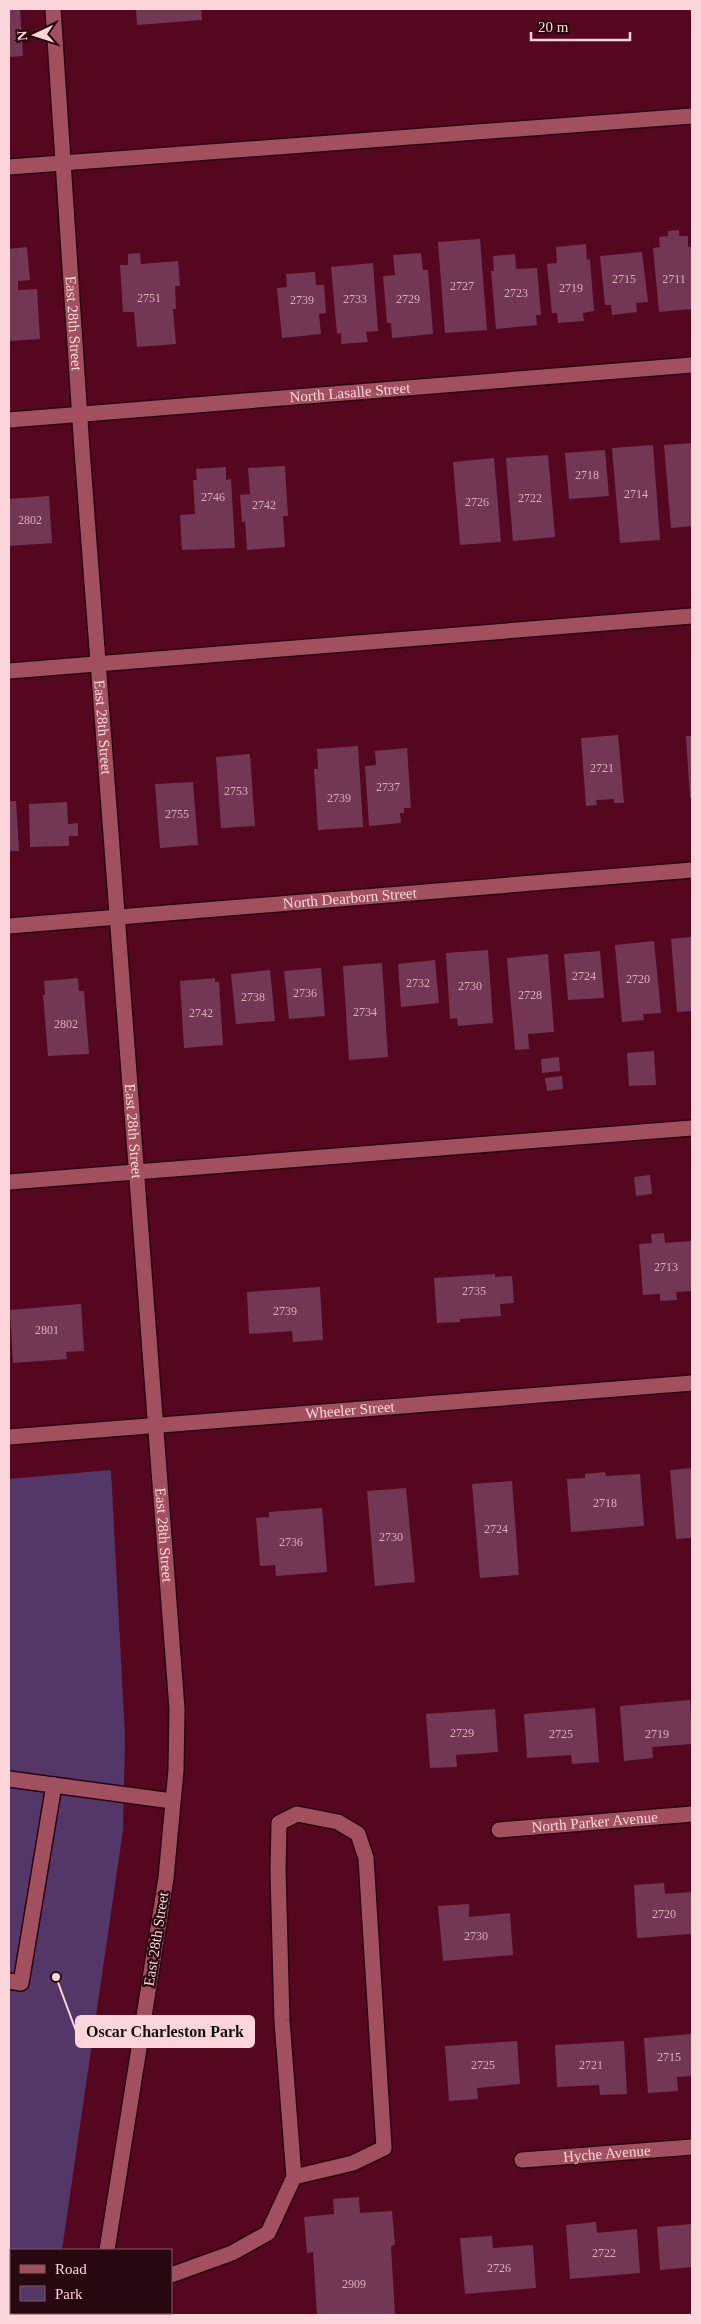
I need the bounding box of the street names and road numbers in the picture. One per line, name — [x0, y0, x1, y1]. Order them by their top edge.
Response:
street label: East 28th Street — [63, 275, 85, 372]
street label: North Lasalle Street — [289, 380, 412, 405]
street label: East 28th Street — [91, 679, 115, 776]
street label: North Dearborn Street — [282, 885, 418, 912]
street label: East 28th Street — [122, 1083, 145, 1180]
street label: Wheeler Street — [305, 1398, 396, 1422]
street label: East 28th Street — [152, 1487, 175, 1584]
street label: North Parker Avenue — [531, 1809, 659, 1835]
street label: East 28th Street — [141, 1890, 171, 1987]
street label: Hyche Avenue — [562, 2142, 651, 2165]

